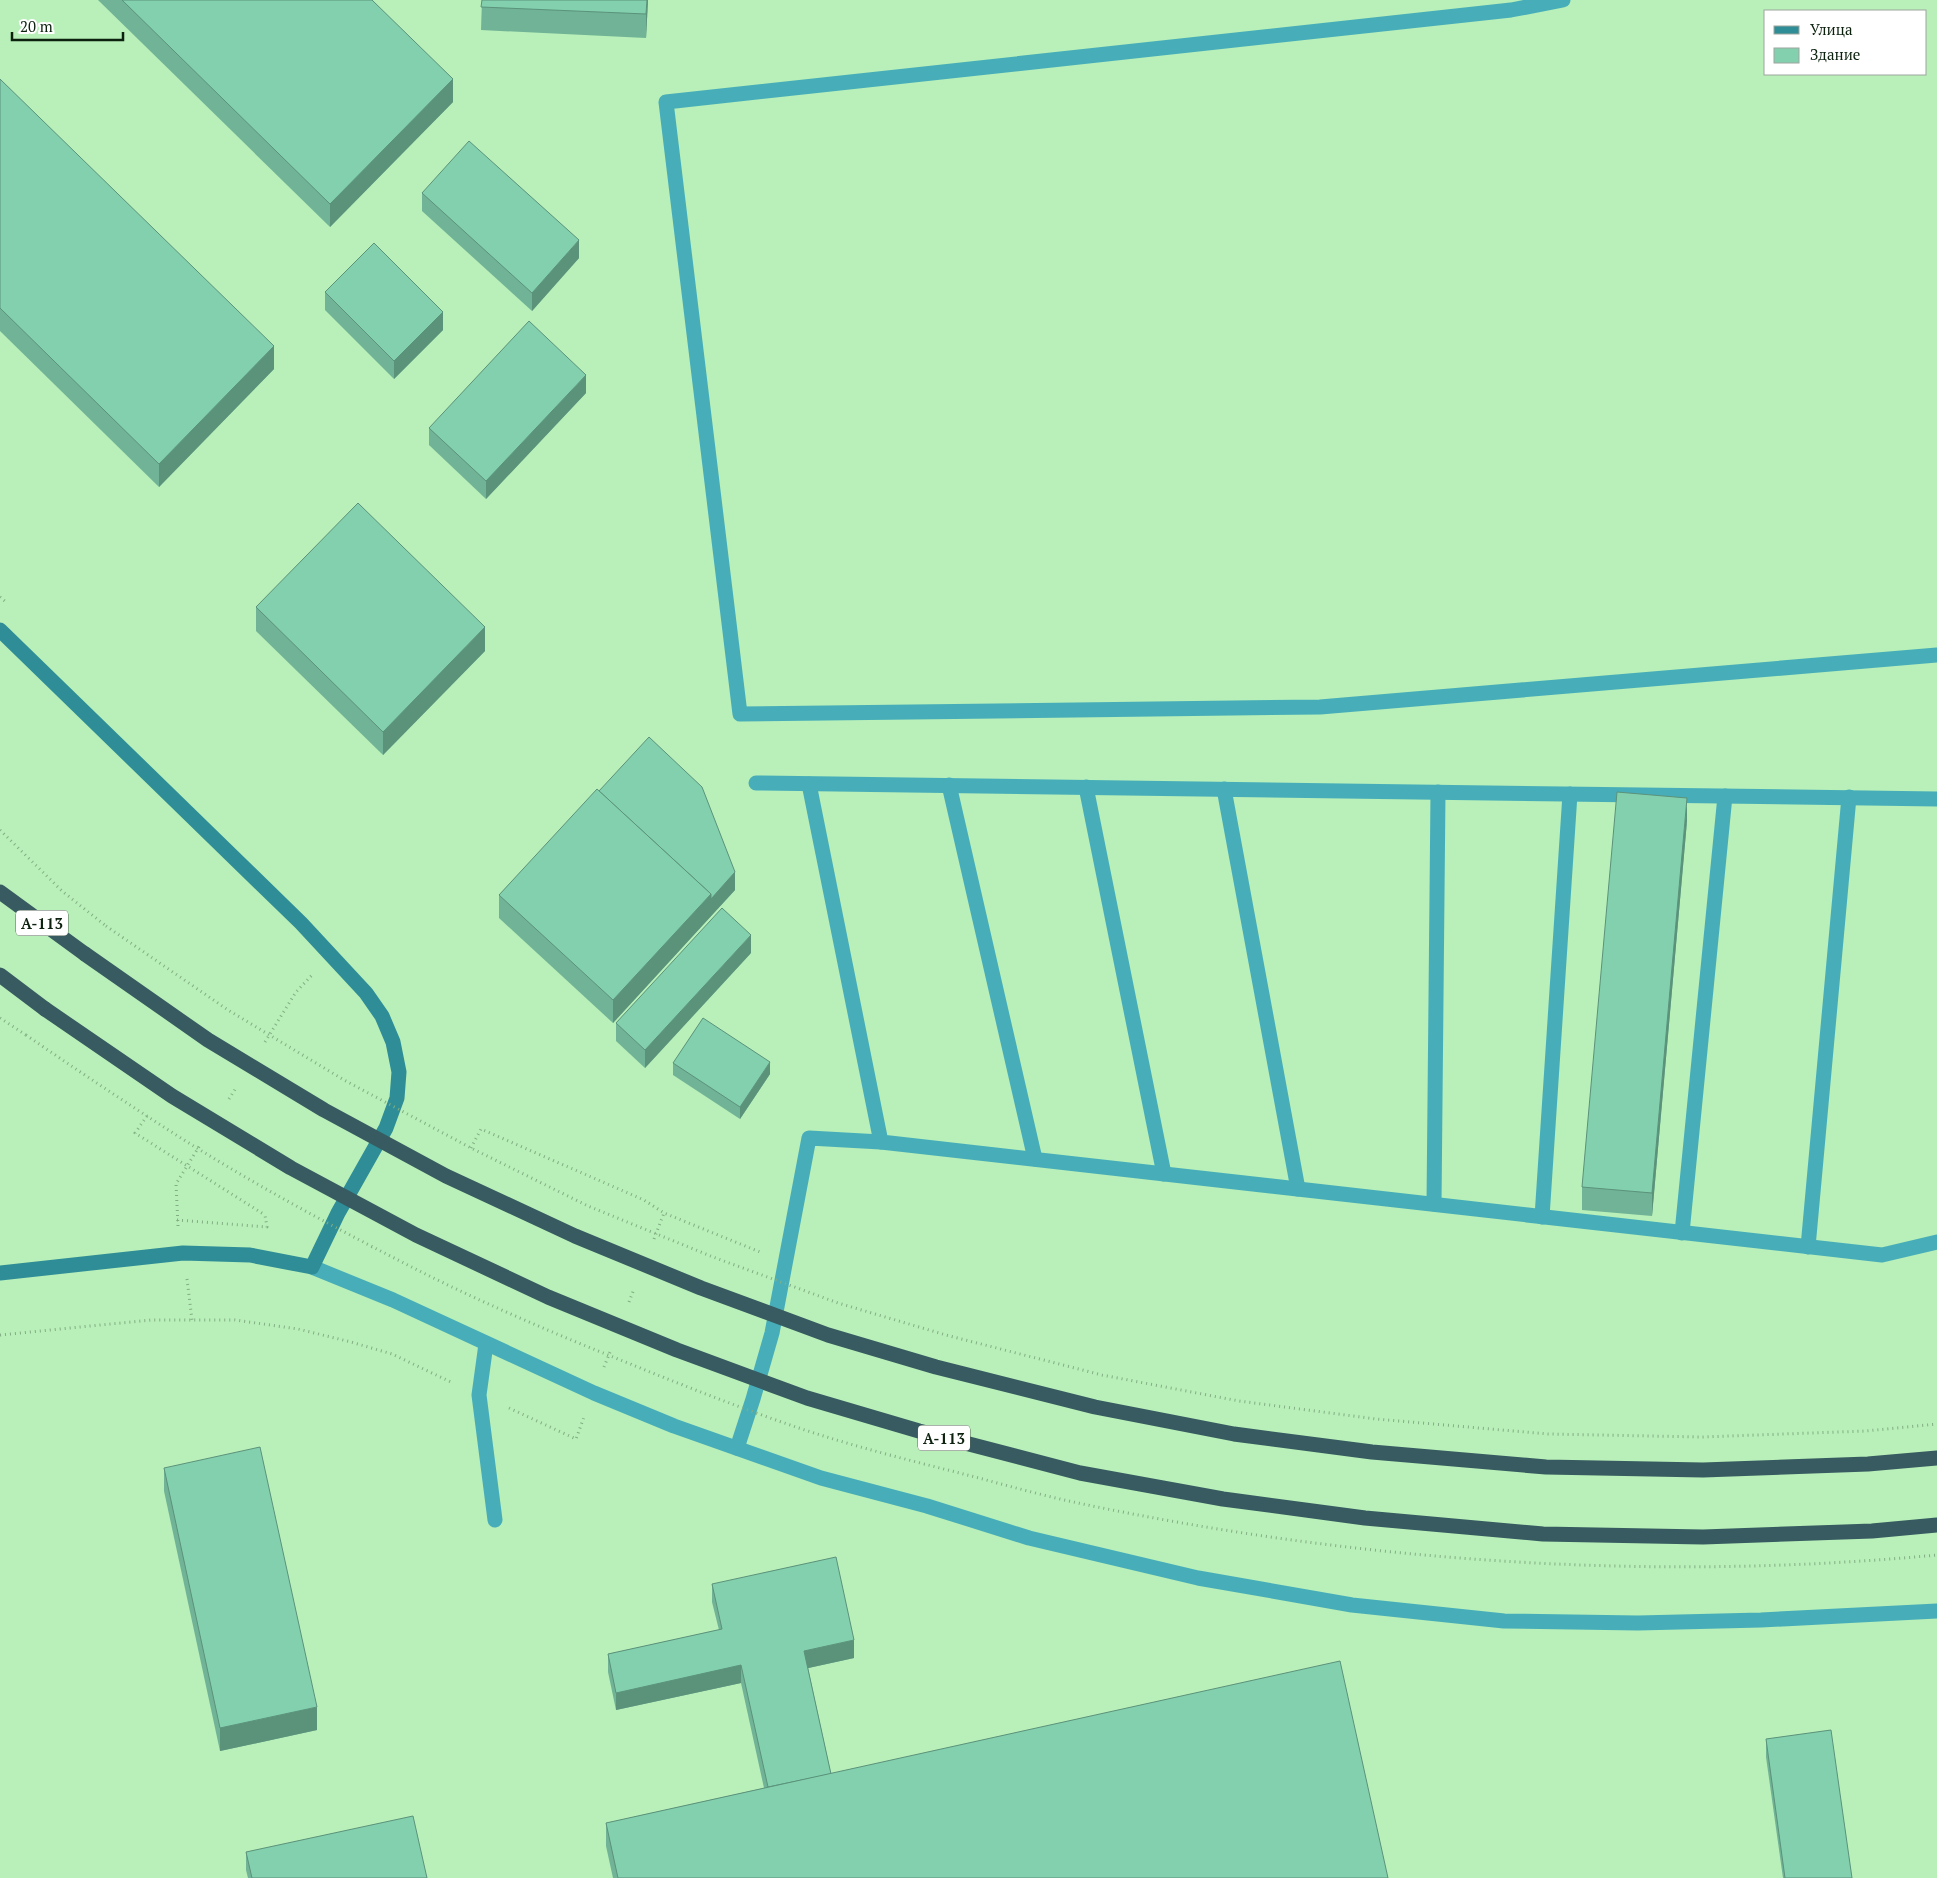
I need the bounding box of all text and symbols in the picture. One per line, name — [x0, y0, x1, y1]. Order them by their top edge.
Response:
scale bar — [12, 10, 124, 42]
legend — [1764, 10, 1927, 75]
text: 20 m — [20, 16, 53, 36]
text: Улица — [1810, 19, 1853, 39]
text: Здание — [1810, 44, 1860, 64]
road number: А-113 — [16, 910, 68, 936]
road number: А-113 — [918, 1426, 970, 1450]

